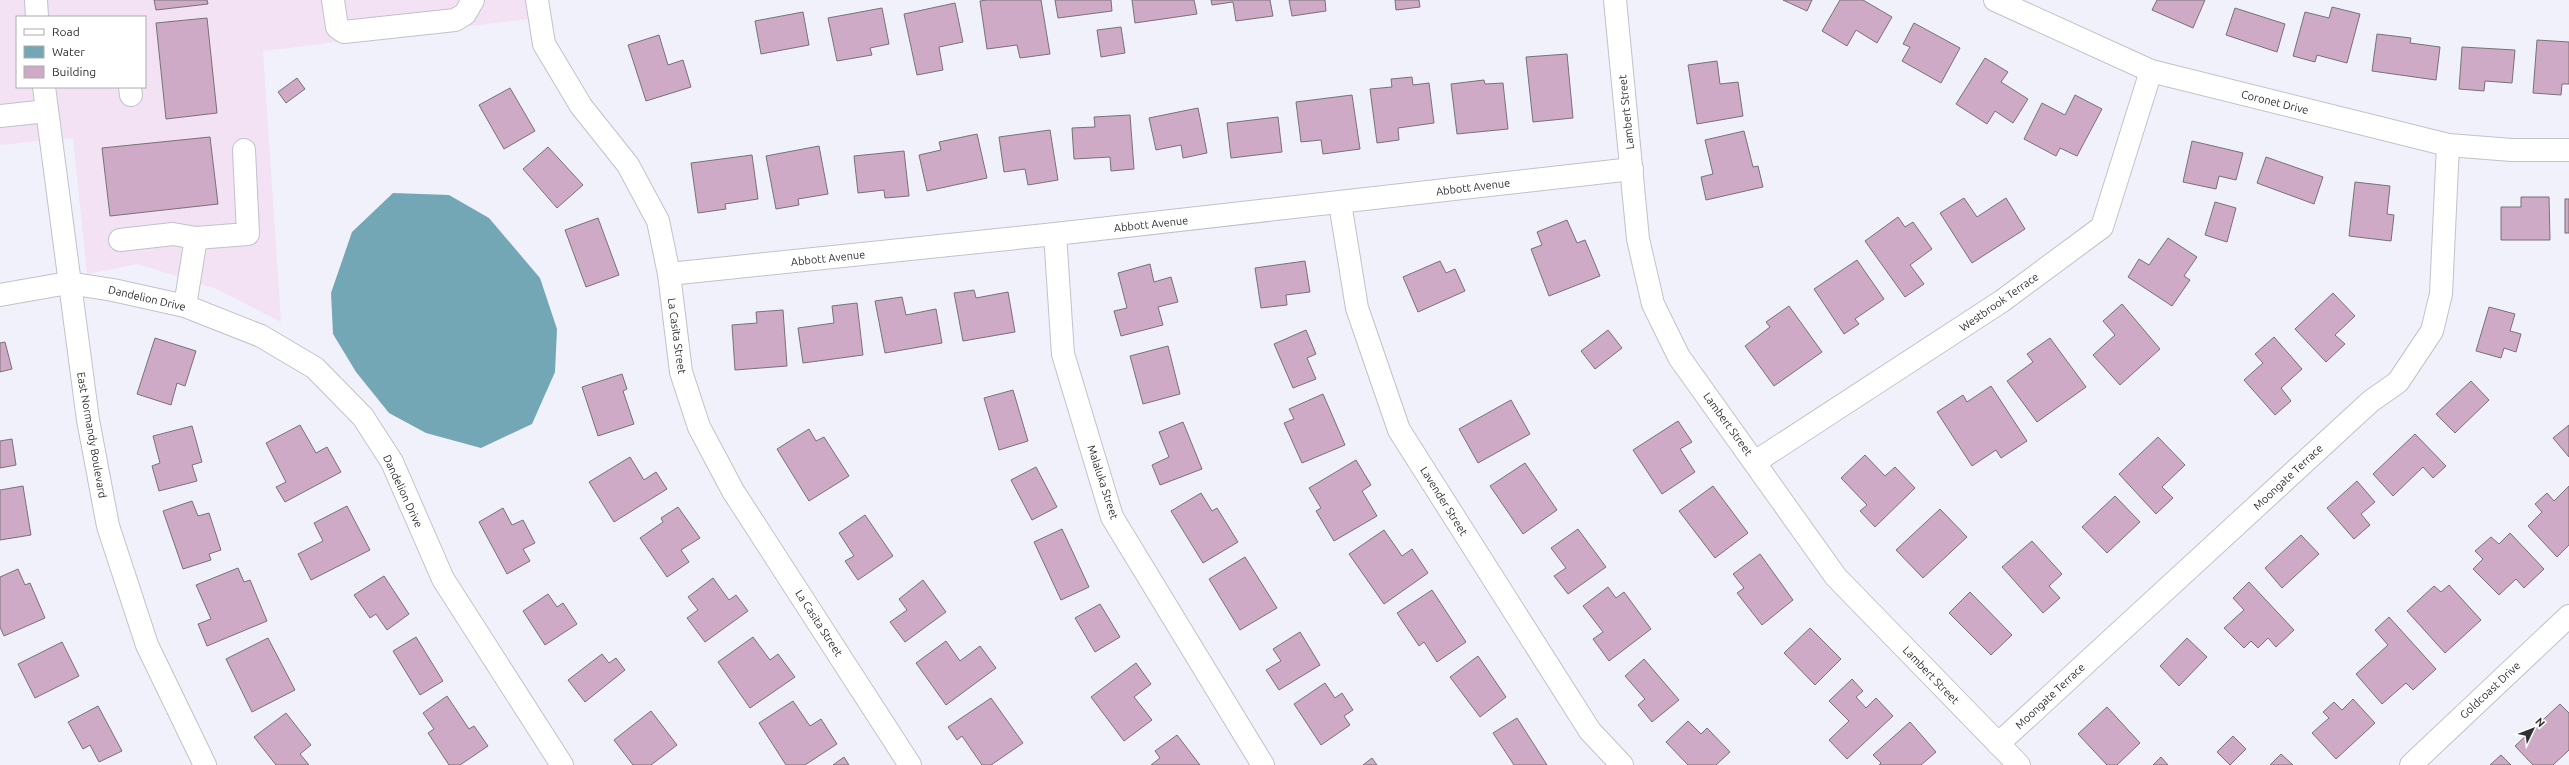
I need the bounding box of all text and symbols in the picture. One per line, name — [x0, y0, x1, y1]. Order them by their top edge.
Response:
legend — [16, 16, 146, 88]
text: Road — [52, 25, 80, 38]
text: Water — [52, 45, 85, 58]
text: Building — [52, 65, 96, 78]
street label: Lambert Street — [1616, 73, 1636, 150]
street label: Coronet Drive — [2240, 88, 2310, 116]
street label: Abbott Avenue — [1435, 176, 1511, 198]
street label: Abbott Avenue — [1113, 214, 1189, 234]
street label: Abbott Avenue — [790, 248, 866, 268]
street label: Westbrook Terrace — [1957, 270, 2041, 334]
street label: Dandelion Drive — [107, 283, 187, 313]
street label: La Casita Street — [666, 297, 688, 376]
street label: East Normandy Boulevard — [75, 371, 109, 499]
street label: Lambert Street — [1701, 390, 1755, 458]
street label: Moongate Terrace — [2251, 442, 2325, 512]
street label: Malaluka Street — [1085, 443, 1121, 521]
street label: Dandelion Drive — [381, 453, 425, 529]
street label: Lavender Street — [1418, 464, 1470, 538]
street label: La Casita Street — [793, 588, 845, 659]
street label: Lambert Street — [1901, 644, 1962, 707]
street label: Goldcoast Drive — [2457, 659, 2523, 721]
street label: Moongate Terrace — [2013, 661, 2087, 731]
north arrow — [2513, 709, 2553, 749]
text: N — [2533, 715, 2548, 729]

